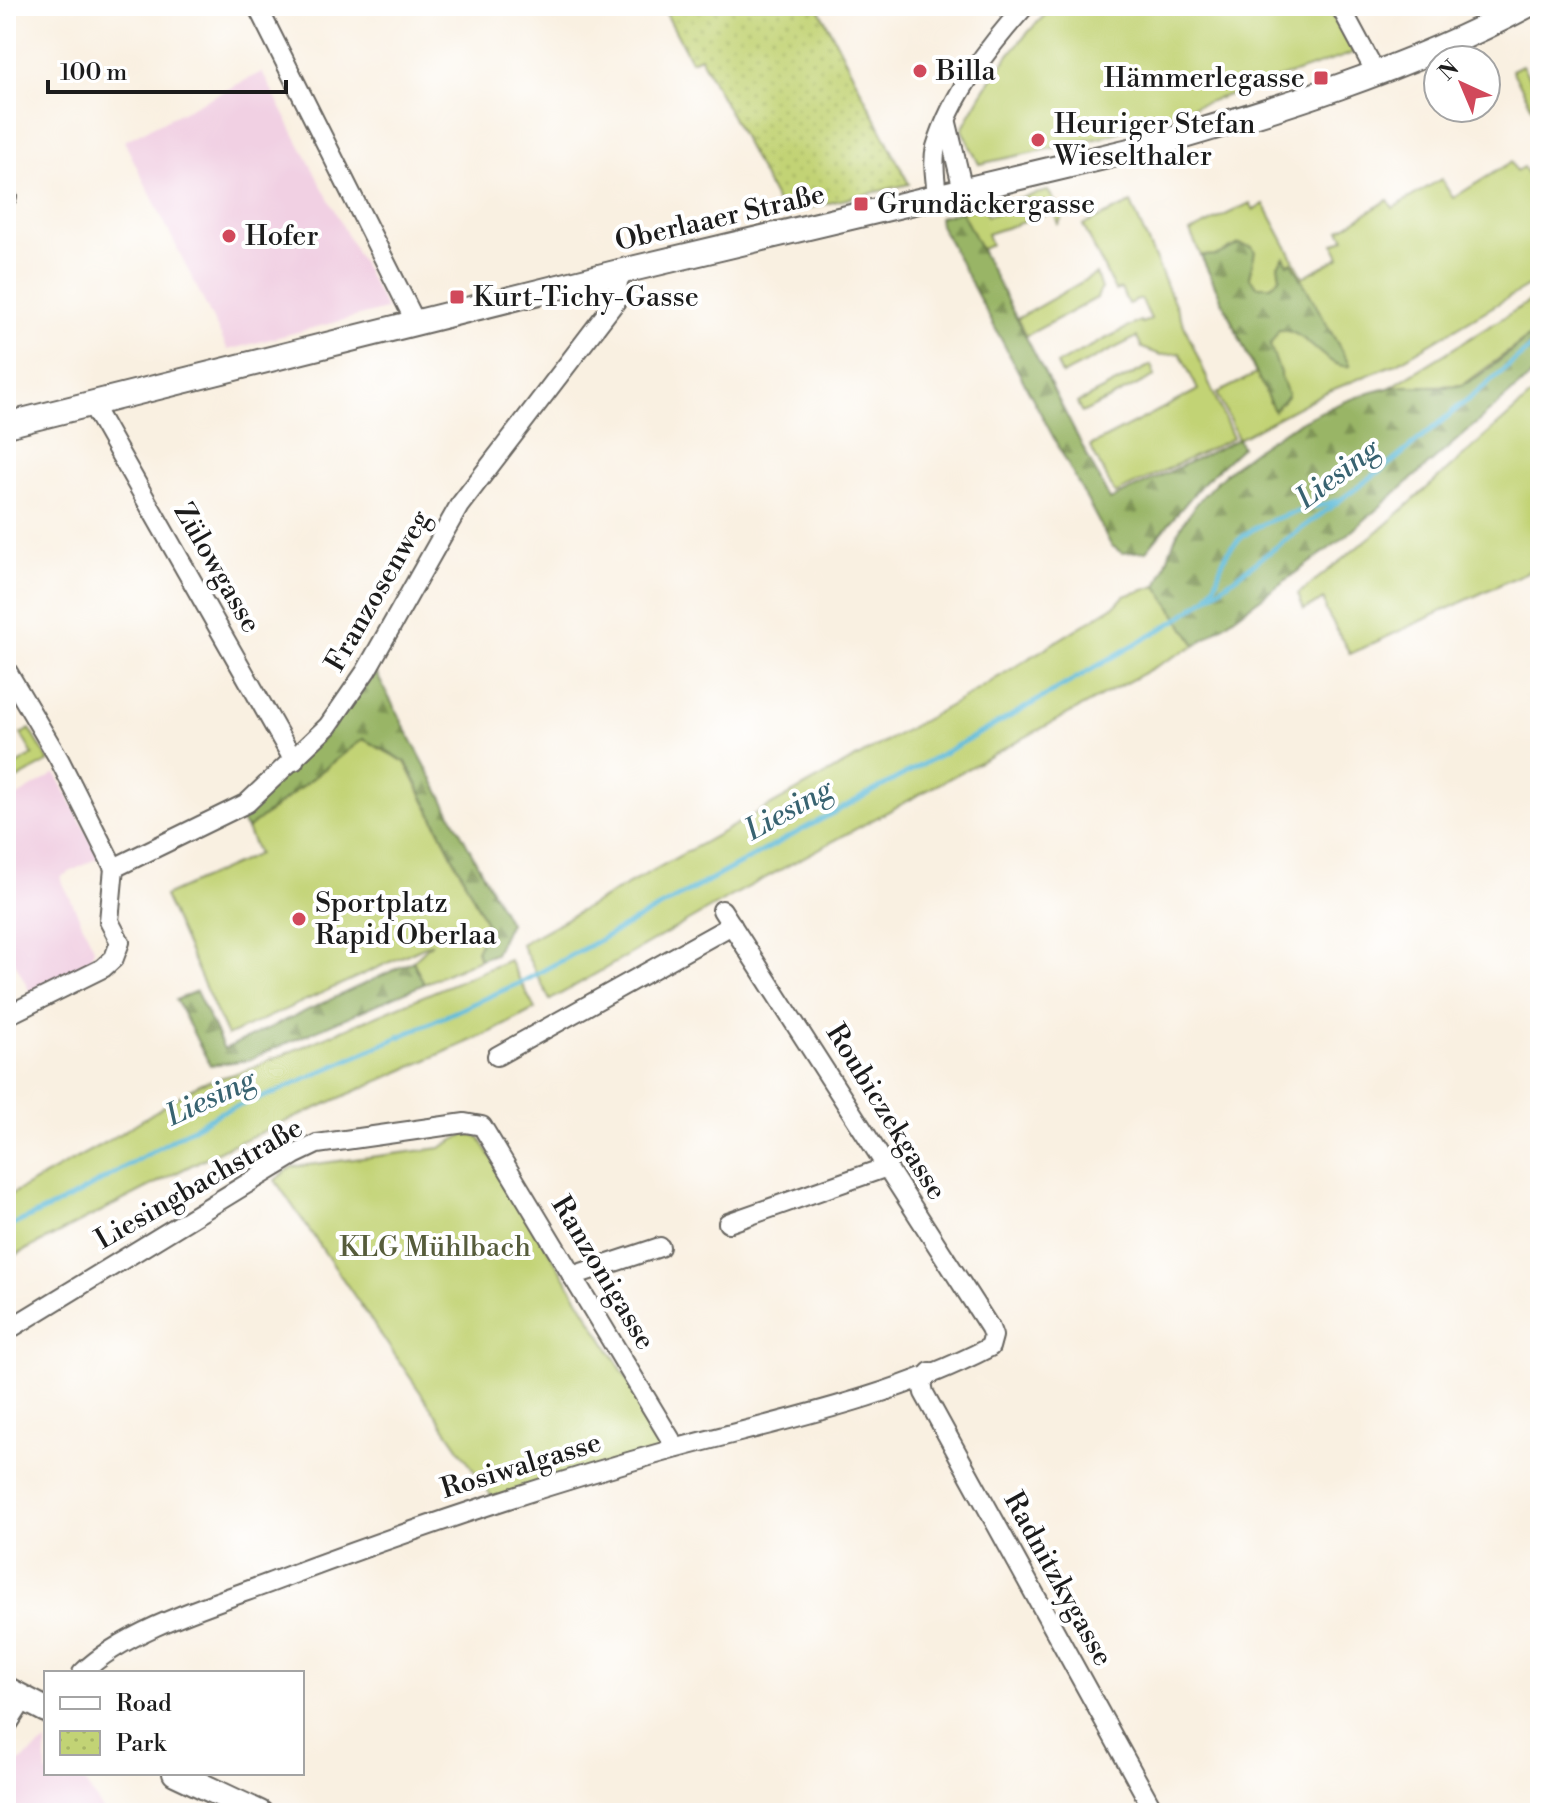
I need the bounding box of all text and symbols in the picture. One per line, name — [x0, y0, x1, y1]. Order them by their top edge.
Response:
scale bar — [48, 44, 286, 94]
north arrow — [1422, 44, 1502, 124]
place label: Billa — [935, 54, 997, 89]
text: N — [1434, 55, 1465, 86]
text: 100 m — [60, 58, 127, 88]
place label: Hämmerlegasse — [1104, 61, 1305, 96]
marker: Billa — [911, 62, 929, 80]
marker: Hämmerlegasse — [1312, 69, 1330, 87]
place label: Heuriger Stefan Wieselthaler — [1053, 107, 1256, 174]
marker: Heuriger Stefan Wieselthaler — [1029, 131, 1047, 149]
street label: Oberlaaer Straße — [612, 177, 828, 259]
place label: Grundäckergasse — [877, 187, 1095, 222]
marker: Grundäckergasse — [852, 195, 870, 213]
place label: Hofer — [245, 219, 319, 254]
marker: Hofer — [220, 227, 238, 245]
place label: Kurt-Tichy-Gasse — [473, 280, 699, 315]
marker: Kurt-Tichy-Gasse — [448, 288, 466, 306]
water label: Liesing — [1288, 430, 1388, 518]
street label: Zülowgasse — [166, 497, 268, 639]
street label: Franzosenweg — [318, 503, 439, 678]
water label: Liesing — [738, 770, 841, 850]
place label: Sportplatz Rapid Oberlaa — [315, 886, 497, 953]
marker: Sportplatz Rapid Oberlaa — [290, 910, 308, 928]
street label: Roubiczekgasse — [818, 1018, 954, 1206]
water label: Liesing — [159, 1060, 263, 1136]
street label: Liesingbachstraße — [89, 1110, 309, 1258]
street label: Ranzonigasse — [543, 1190, 663, 1356]
park label: KLG Mühlbach — [339, 1230, 531, 1265]
street label: Rosiwalgasse — [437, 1425, 605, 1507]
street label: Radnitzkygasse — [996, 1486, 1120, 1672]
legend — [44, 1671, 304, 1775]
text: Road — [116, 1689, 172, 1719]
text: Park — [116, 1729, 167, 1759]

